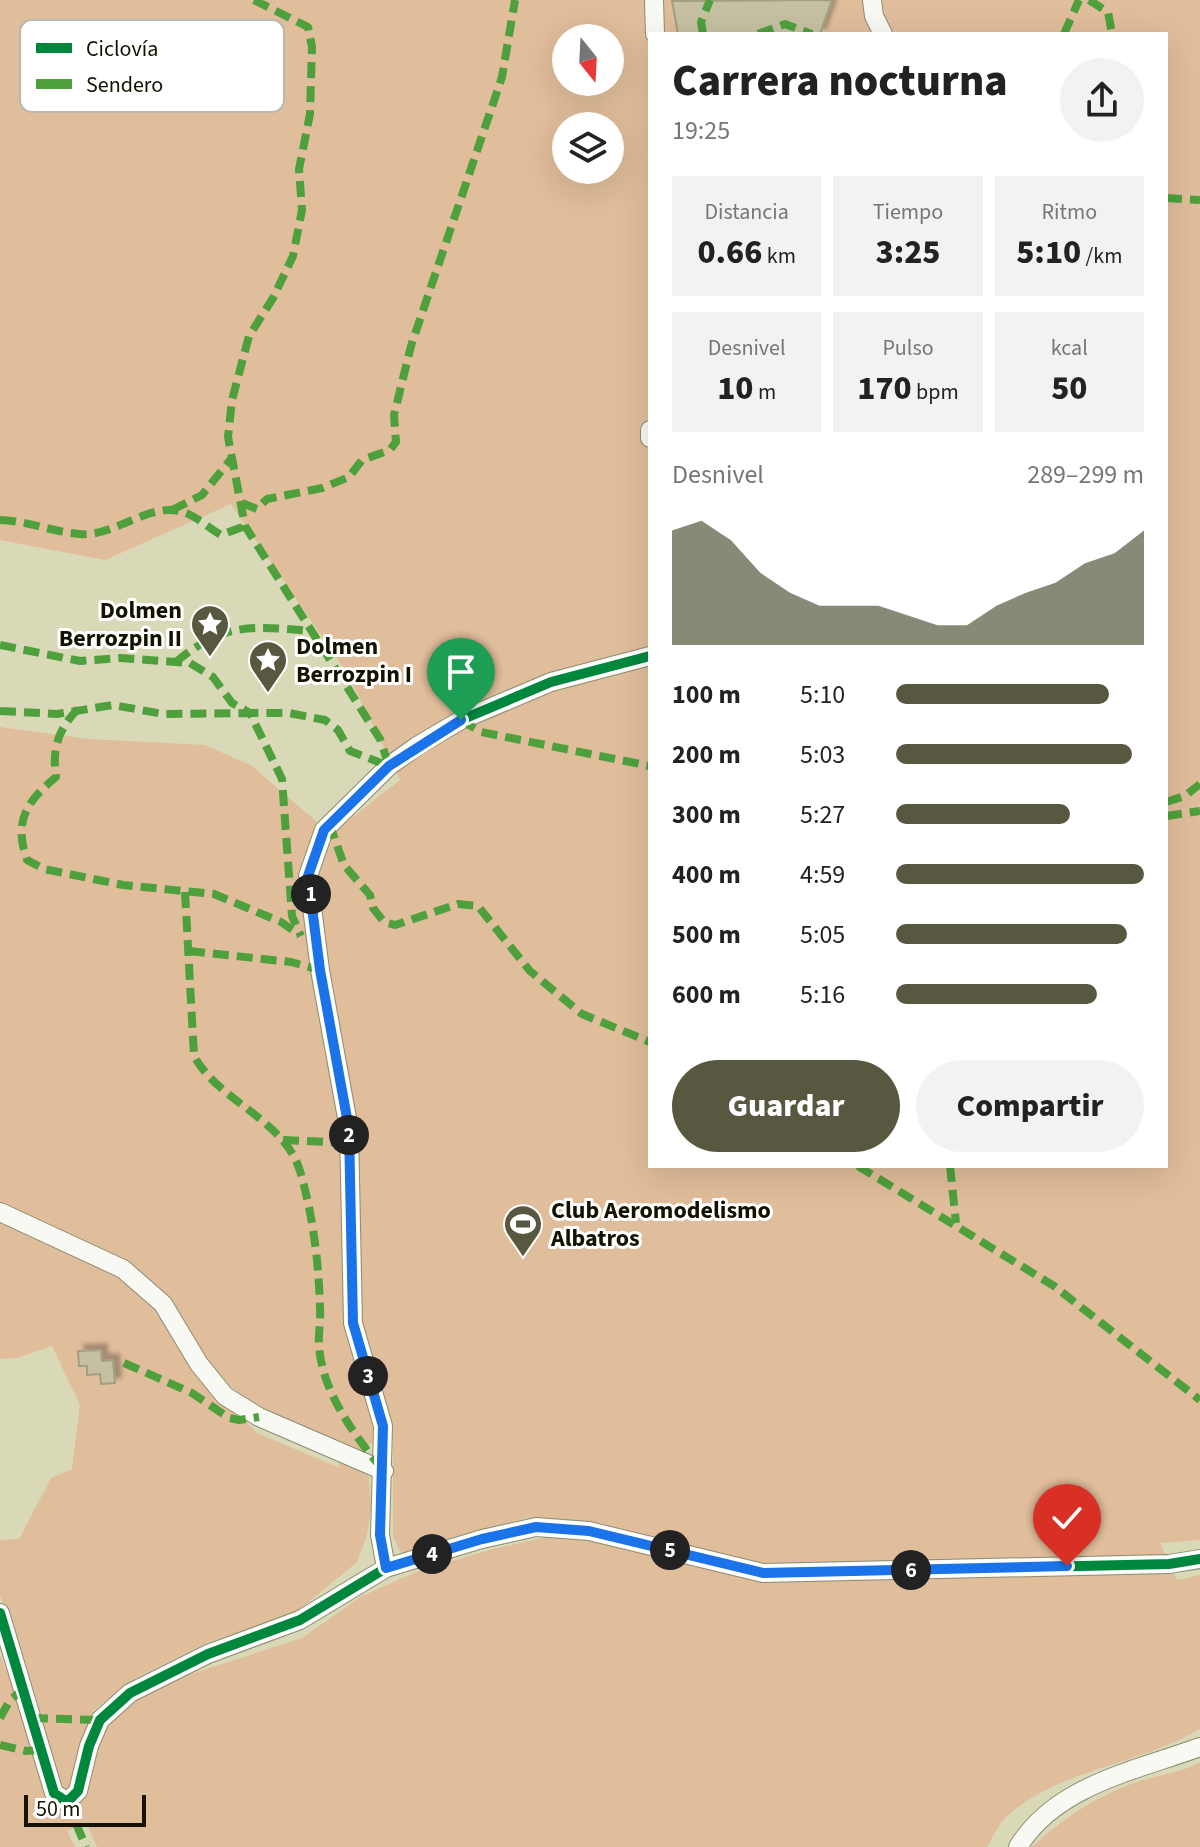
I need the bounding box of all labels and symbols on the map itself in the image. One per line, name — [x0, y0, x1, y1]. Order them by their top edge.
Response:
legend — [20, 20, 284, 112]
north arrow — [552, 24, 624, 96]
text: Ciclovía — [86, 33, 158, 65]
text: Sendero — [86, 69, 163, 101]
place label: Dolmen Berrozpin II — [59, 593, 182, 656]
place icon: Dolmen Berrozpin II — [189, 603, 231, 658]
place label: Dolmen Berrozpin I — [296, 629, 412, 692]
pin — [427, 638, 495, 720]
place icon: Dolmen Berrozpin I — [247, 639, 289, 694]
pin: 1 — [291, 874, 331, 914]
pin: 2 — [329, 1115, 369, 1155]
place label: Club Aeromodelismo Albatros — [550, 1193, 771, 1256]
sports icon: Club Aeromodelismo Albatros — [502, 1203, 544, 1258]
pin: 3 — [348, 1356, 388, 1396]
pin — [1033, 1484, 1101, 1566]
pin: 5 — [650, 1530, 690, 1570]
pin: 4 — [412, 1534, 452, 1574]
pin: 6 — [891, 1550, 931, 1590]
scale bar — [24, 1791, 146, 1827]

